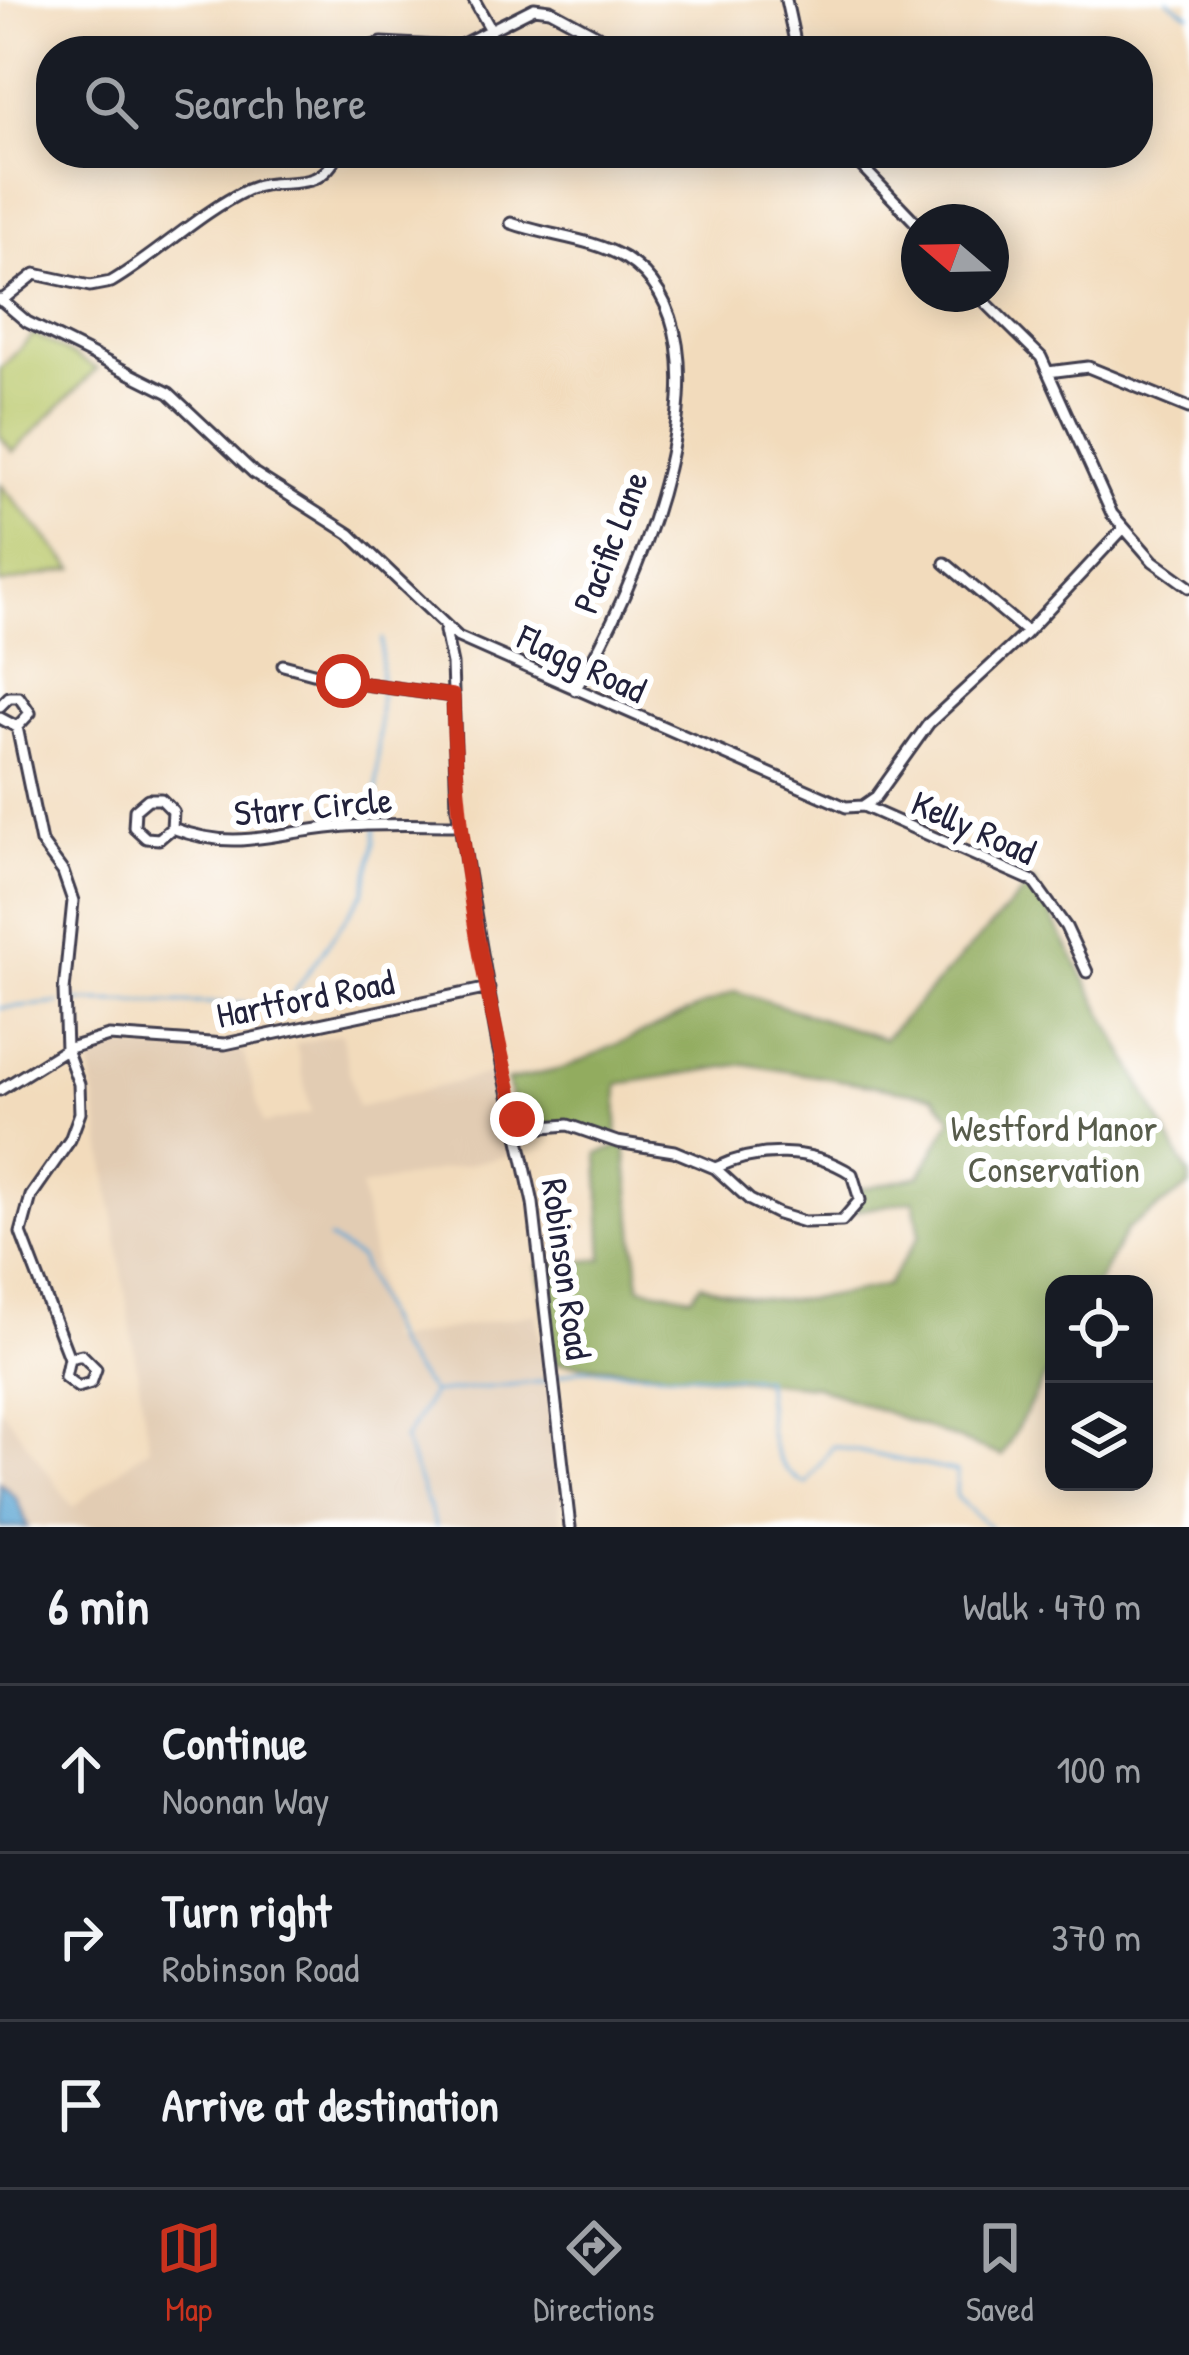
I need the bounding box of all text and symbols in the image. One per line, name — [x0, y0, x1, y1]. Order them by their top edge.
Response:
search box — [36, 36, 1153, 168]
icon: search — [78, 69, 144, 135]
text: Search here — [174, 72, 366, 133]
north arrow — [901, 204, 1009, 312]
street label: Pacific Lane — [560, 464, 659, 620]
street label: Flagg Road — [509, 611, 654, 714]
route start — [316, 654, 370, 708]
street label: Starr Circle — [232, 774, 394, 837]
street label: Kelly Road — [904, 777, 1044, 876]
street label: Hartford Road — [212, 956, 398, 1039]
route end — [490, 1092, 544, 1146]
park label: Westford Manor Conservation — [951, 1103, 1157, 1193]
street label: Robinson Road — [531, 1175, 604, 1362]
map controls — [1045, 1275, 1153, 1491]
button: locate — [1045, 1275, 1153, 1383]
button: layers — [1045, 1383, 1153, 1491]
text: 6 min — [48, 1571, 149, 1640]
text: Walk · 470 m — [962, 1579, 1141, 1632]
text: Continue — [162, 1712, 307, 1773]
icon: ahead — [48, 1736, 114, 1802]
text: 100 m — [1056, 1742, 1141, 1795]
text: Noonan Way — [162, 1773, 330, 1826]
text: Turn right — [162, 1880, 331, 1941]
icon: right — [48, 1904, 114, 1970]
text: 370 m — [1051, 1910, 1141, 1963]
text: Robinson Road — [162, 1941, 359, 1994]
icon: arrive — [48, 2072, 114, 2138]
text: Arrive at destination — [162, 2074, 499, 2135]
tab: Map — [156, 2215, 222, 2331]
tab: Directions — [533, 2215, 655, 2331]
tab: Saved — [966, 2215, 1033, 2331]

